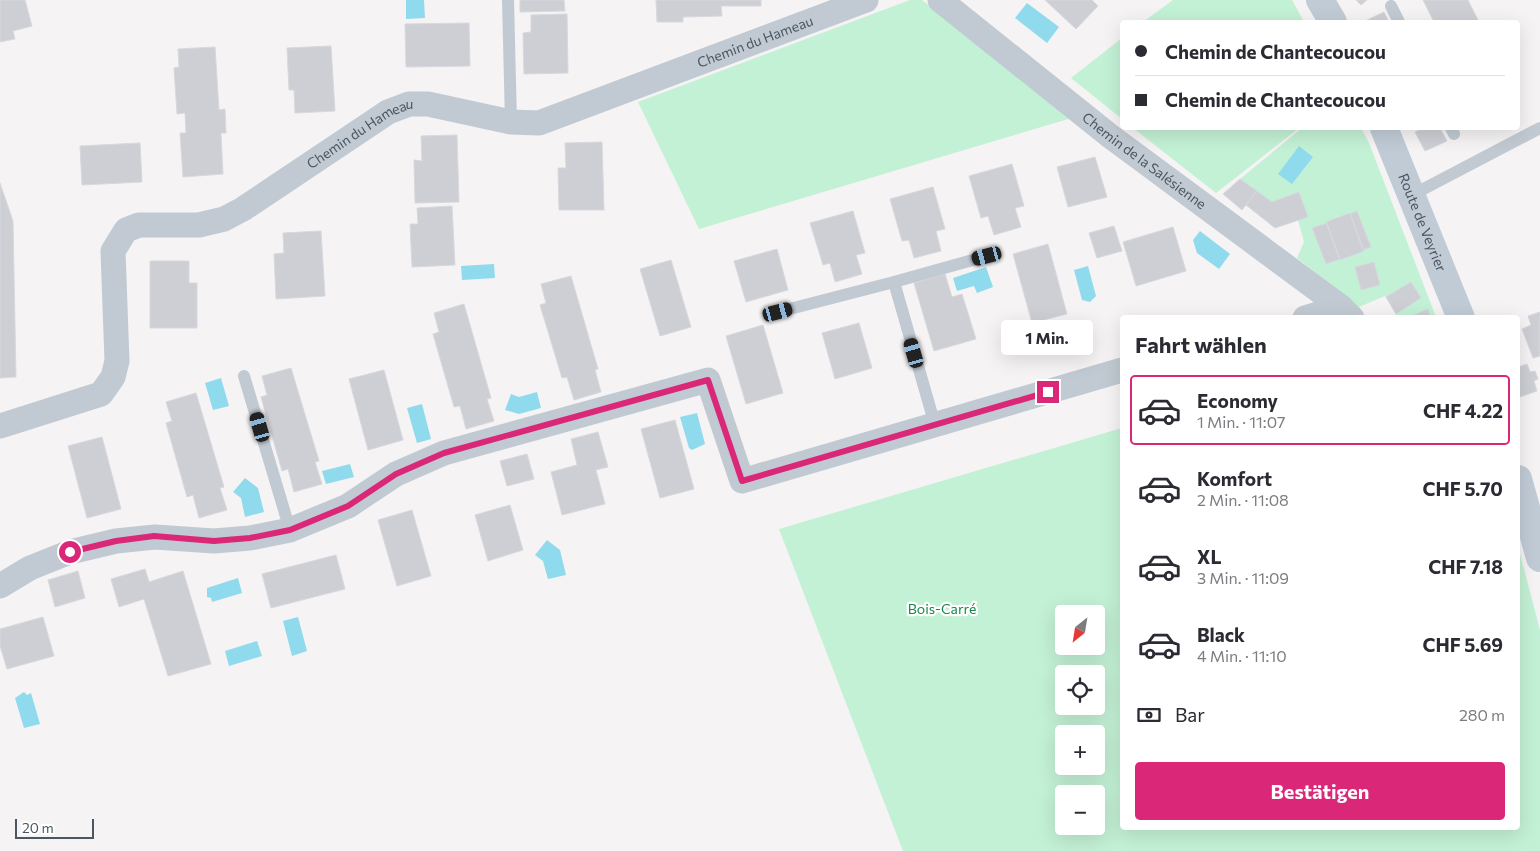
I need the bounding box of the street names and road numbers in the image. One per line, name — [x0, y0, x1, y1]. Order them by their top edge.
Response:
street label: Chemin du Hameau — [695, 12, 815, 71]
street label: Chemin du Hameau — [303, 95, 413, 172]
street label: Chemin de la Salésienne — [1079, 108, 1210, 212]
street label: Route de Veyrier — [1395, 171, 1450, 274]

